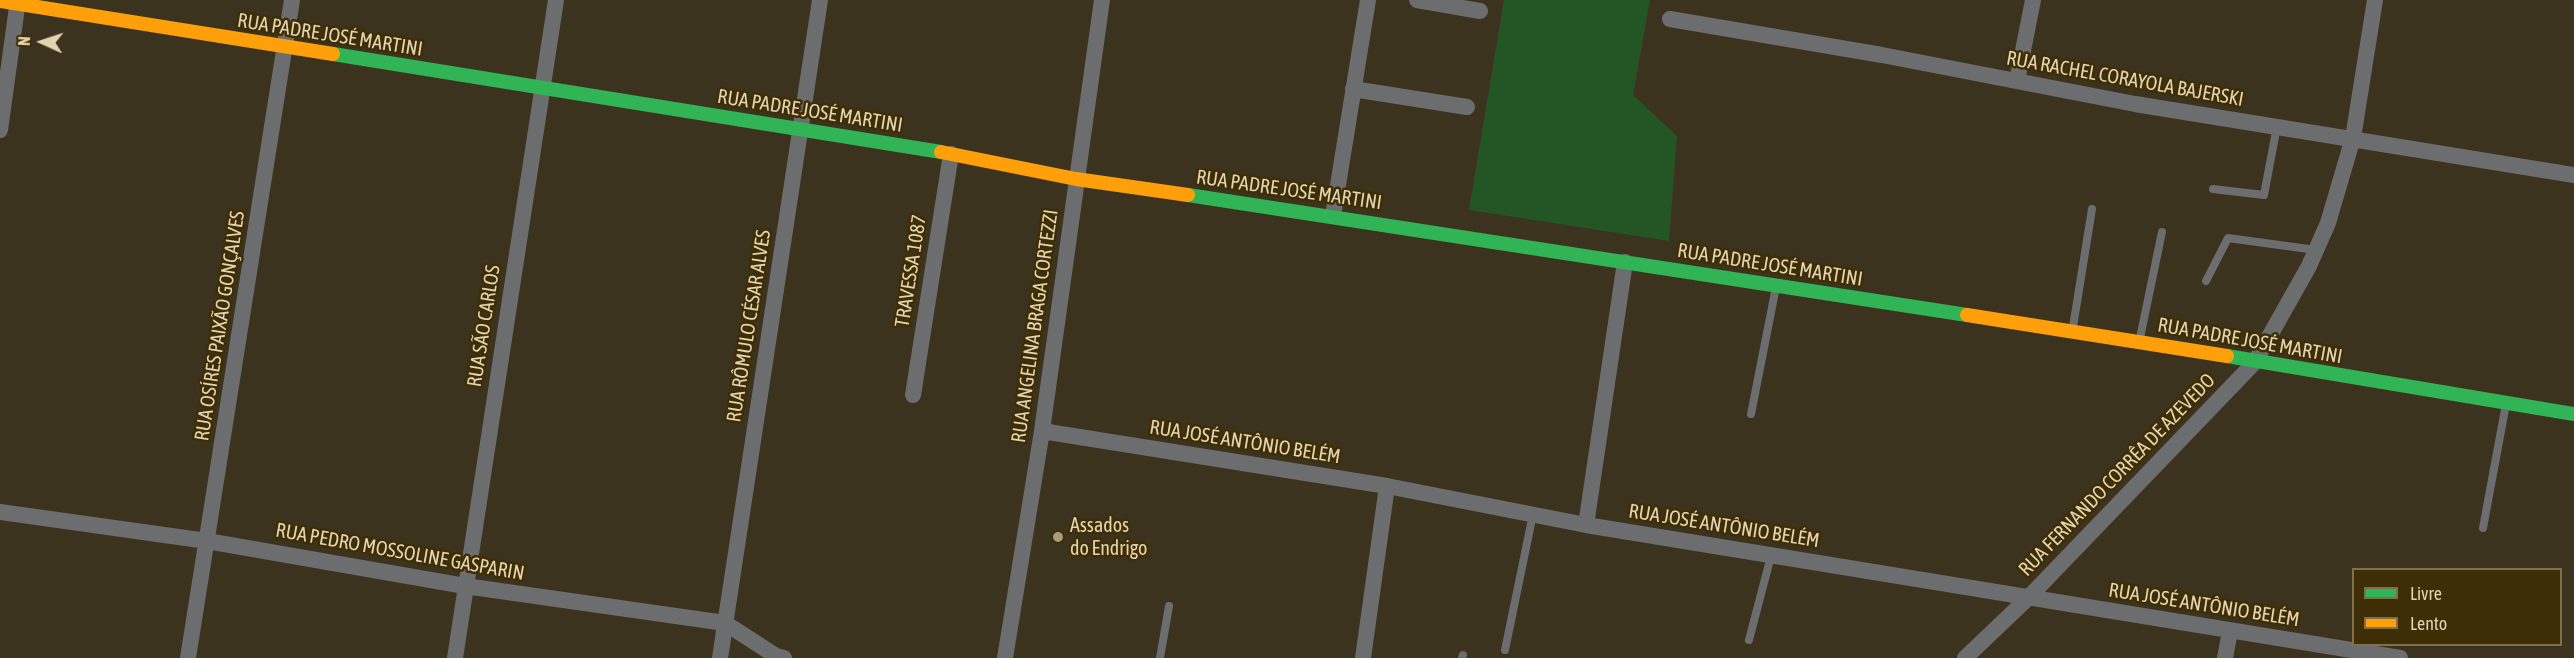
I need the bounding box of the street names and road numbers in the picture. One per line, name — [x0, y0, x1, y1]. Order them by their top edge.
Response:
street label: RUA PADRE JOSÉ MARTINI — [236, 8, 424, 62]
street label: RUA RACHEL CORAYOLA BAJERSKI — [2004, 46, 2246, 112]
street label: RUA PADRE JOSÉ MARTINI — [716, 84, 904, 138]
street label: RUA PADRE JOSÉ MARTINI — [1195, 165, 1383, 215]
street label: RUA ANGELINA BRAGA CORTEZZI — [1007, 208, 1063, 444]
street label: RUA OSÍRES PAIXÃO GONÇALVES — [190, 209, 250, 443]
street label: TRAVESSA 1087 — [890, 213, 932, 329]
street label: RUA RÔMULO CÉSAR ALVES — [722, 228, 776, 424]
street label: RUA PADRE JOSÉ MARTINI — [1676, 238, 1864, 292]
street label: RUA SÃO CARLOS — [463, 263, 505, 389]
street label: RUA PADRE JOSÉ MARTINI — [2156, 313, 2344, 369]
street label: RUA FERNANDO CORRÊA DE AZEVEDO — [2014, 369, 2220, 581]
street label: RUA JOSÉ ANTÔNIO BELÉM — [1148, 415, 1342, 469]
street label: RUA JOSÉ ANTÔNIO BELÉM — [1627, 499, 1821, 553]
street label: RUA PEDRO MOSSOLINE GASPARIN — [274, 518, 526, 586]
street label: RUA JOSÉ ANTÔNIO BELÉM — [2107, 578, 2301, 632]

